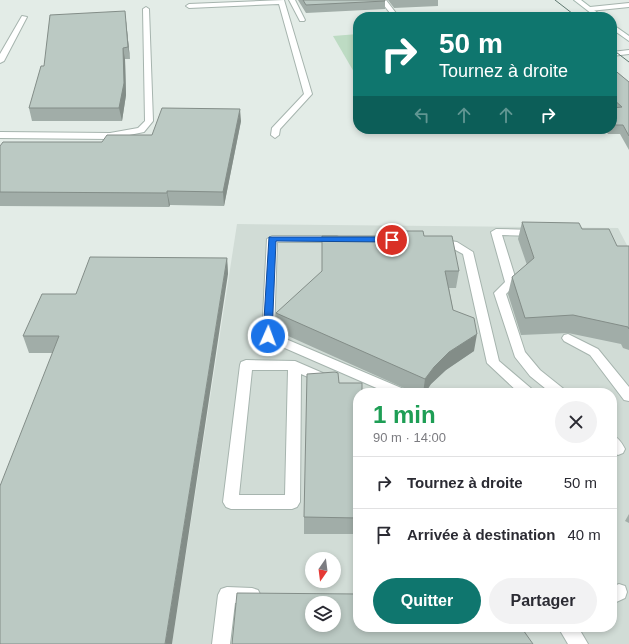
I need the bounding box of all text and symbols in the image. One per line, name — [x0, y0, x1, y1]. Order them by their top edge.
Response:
icon: right — [373, 28, 425, 80]
text: 50 m — [439, 28, 503, 59]
text: Tournez à droite — [439, 61, 568, 81]
icon: left — [411, 104, 433, 126]
icon: ahead — [453, 104, 475, 126]
icon: ahead — [495, 104, 517, 126]
icon: right — [537, 104, 559, 126]
pin — [375, 223, 409, 257]
icon: arrive — [381, 229, 403, 251]
position arrow — [247, 315, 289, 357]
text: 1 min — [373, 401, 436, 428]
button: close — [555, 401, 597, 443]
text: 90 m · 14:00 — [373, 430, 446, 445]
icon: right — [373, 472, 395, 494]
text: Tournez à droite — [407, 474, 523, 491]
text: 50 m — [564, 474, 597, 491]
icon: arrive — [373, 524, 395, 546]
text: Arrivée à destination — [407, 526, 555, 543]
text: 40 m — [567, 526, 601, 543]
north arrow — [305, 552, 341, 588]
map controls — [305, 552, 341, 632]
button: Quitter — [373, 578, 481, 624]
button: Partager — [489, 578, 597, 624]
button: layers — [305, 596, 341, 632]

